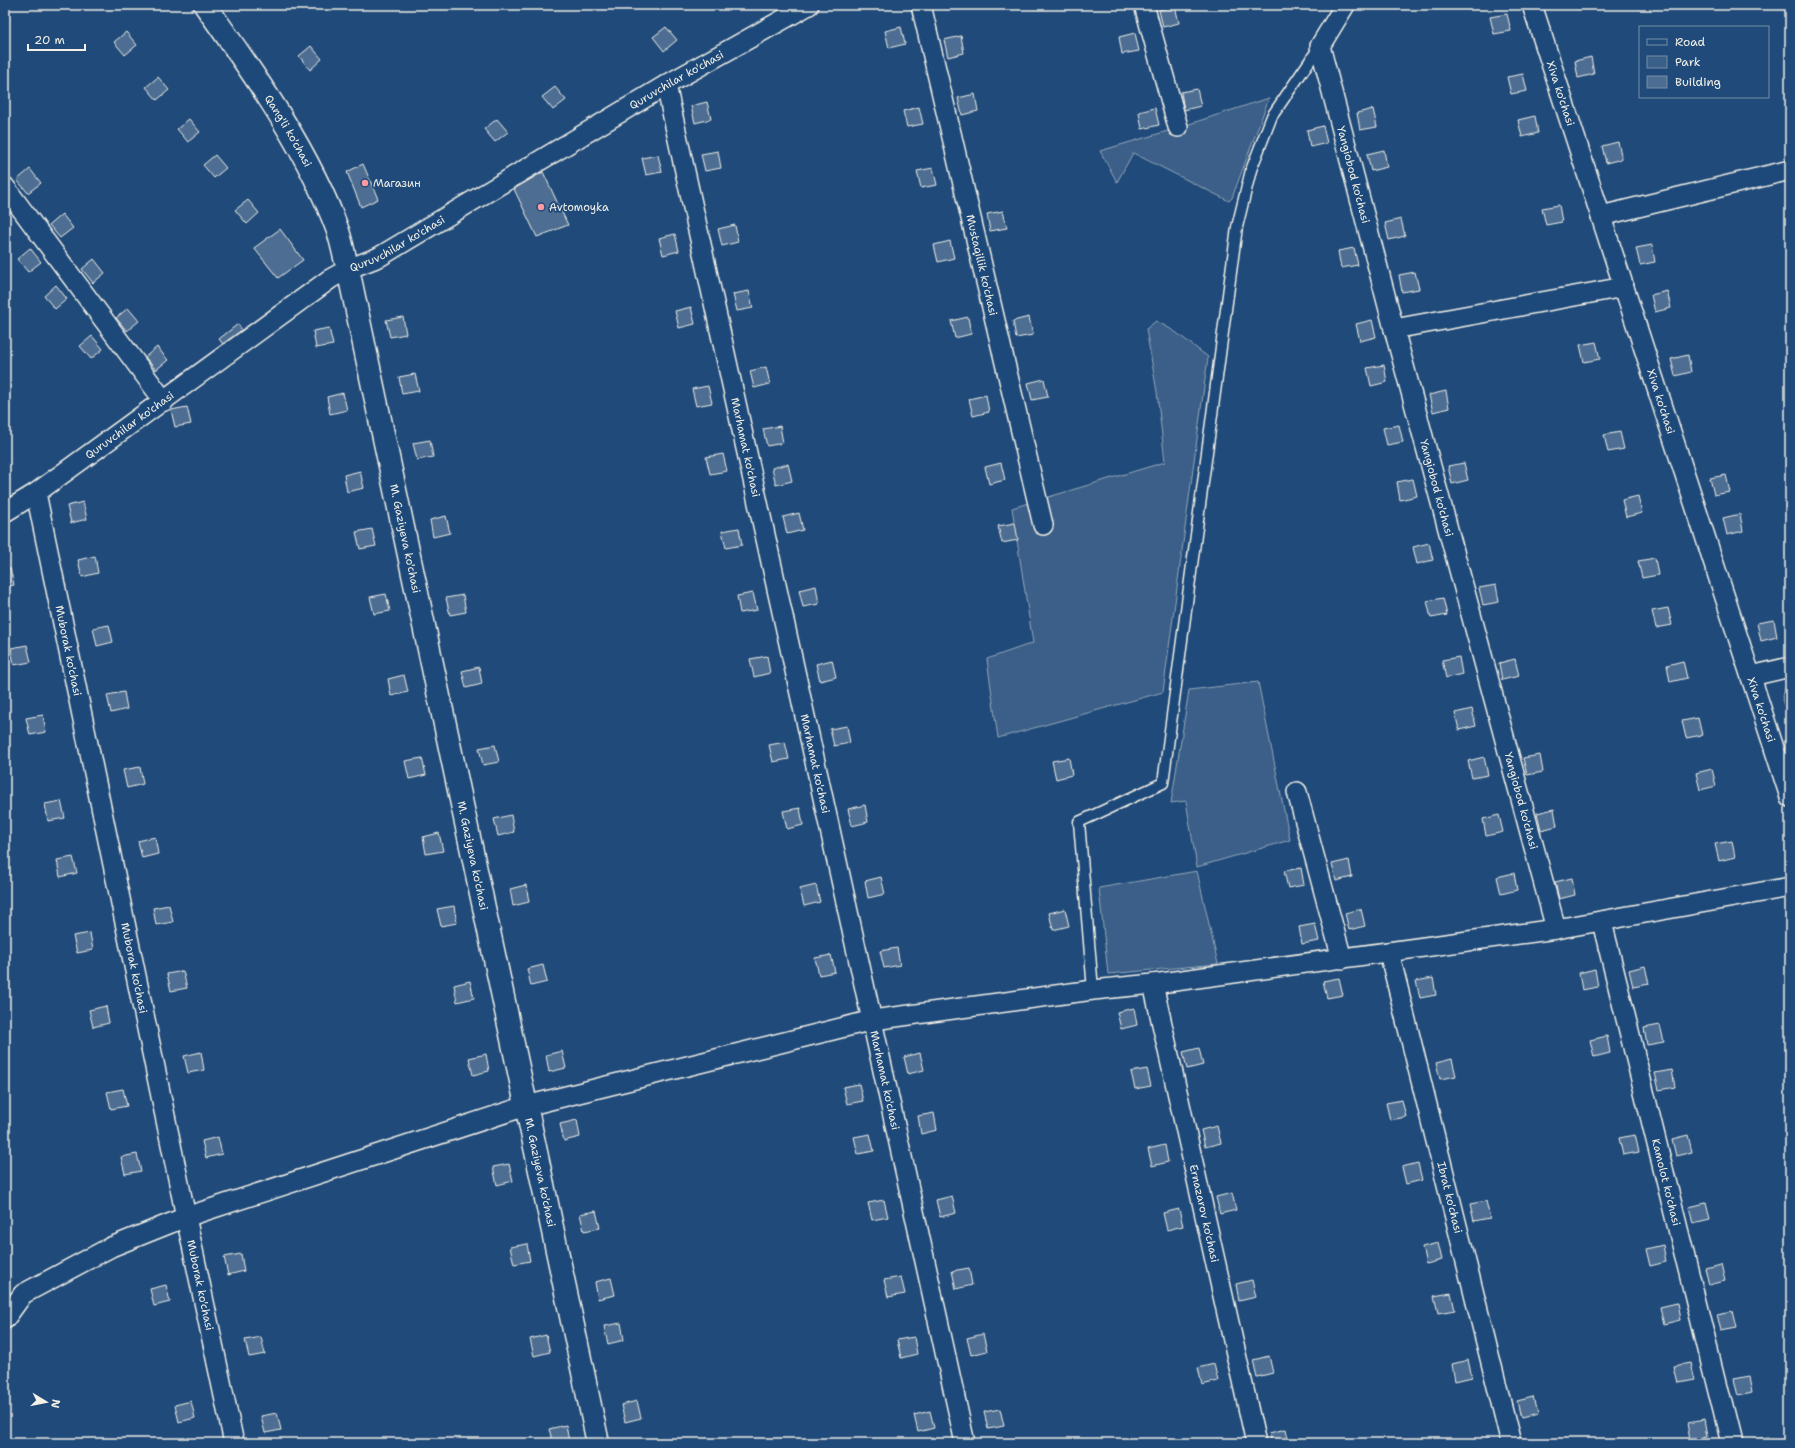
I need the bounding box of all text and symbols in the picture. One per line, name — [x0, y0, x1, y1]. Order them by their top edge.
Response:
scale bar — [28, 26, 85, 52]
legend — [1639, 26, 1769, 98]
text: 20 m — [34, 32, 65, 48]
text: Road — [1675, 34, 1706, 50]
street label: Quruvchilar ko'chasi — [627, 47, 726, 113]
text: Park — [1675, 54, 1701, 70]
street label: Xiva ko'chasi — [1543, 59, 1578, 128]
text: Building — [1675, 74, 1721, 90]
street label: Qang'li ko'chasi — [261, 92, 315, 170]
street label: Yangiobod ko'chasi — [1333, 124, 1373, 225]
place label: Магазин — [373, 176, 421, 191]
marker: Магазин — [360, 178, 370, 188]
place label: Avtomoyka — [549, 200, 609, 215]
marker: Avtomoyka — [536, 202, 546, 212]
street label: Quruvchilar ko'chasi — [348, 212, 448, 276]
street label: Mustaqillik ko'chasi — [962, 213, 1001, 317]
street label: Xiva ko'chasi — [1643, 367, 1678, 436]
street label: Quruvchilar ko'chasi — [82, 388, 177, 463]
street label: Marhamat ko'chasi — [727, 396, 764, 499]
street label: Yangiobod ko'chasi — [1416, 438, 1457, 538]
street label: M. Gaziyeva ko'chasi — [386, 483, 424, 595]
street label: Muborak ko'chasi — [51, 604, 85, 698]
street label: Xiva ko'chasi — [1743, 675, 1779, 744]
street label: Marhamat ko'chasi — [797, 713, 833, 815]
street label: Yangiobod ko'chasi — [1501, 750, 1541, 851]
street label: M. Gaziyeva ko'chasi — [453, 800, 491, 912]
street label: Muborak ko'chasi — [117, 921, 151, 1015]
street label: Marhamat ko'chasi — [866, 1029, 903, 1131]
street label: M. Gaziyeva ko'chasi — [521, 1117, 559, 1228]
street label: Kamolot ko'chasi — [1648, 1137, 1684, 1227]
street label: Ibrat ko'chasi — [1433, 1160, 1466, 1235]
street label: Ernazarov ko'chasi — [1186, 1163, 1222, 1264]
street label: Muborak ko'chasi — [183, 1238, 217, 1332]
north arrow — [26, 1382, 66, 1422]
text: N — [47, 1398, 63, 1410]

